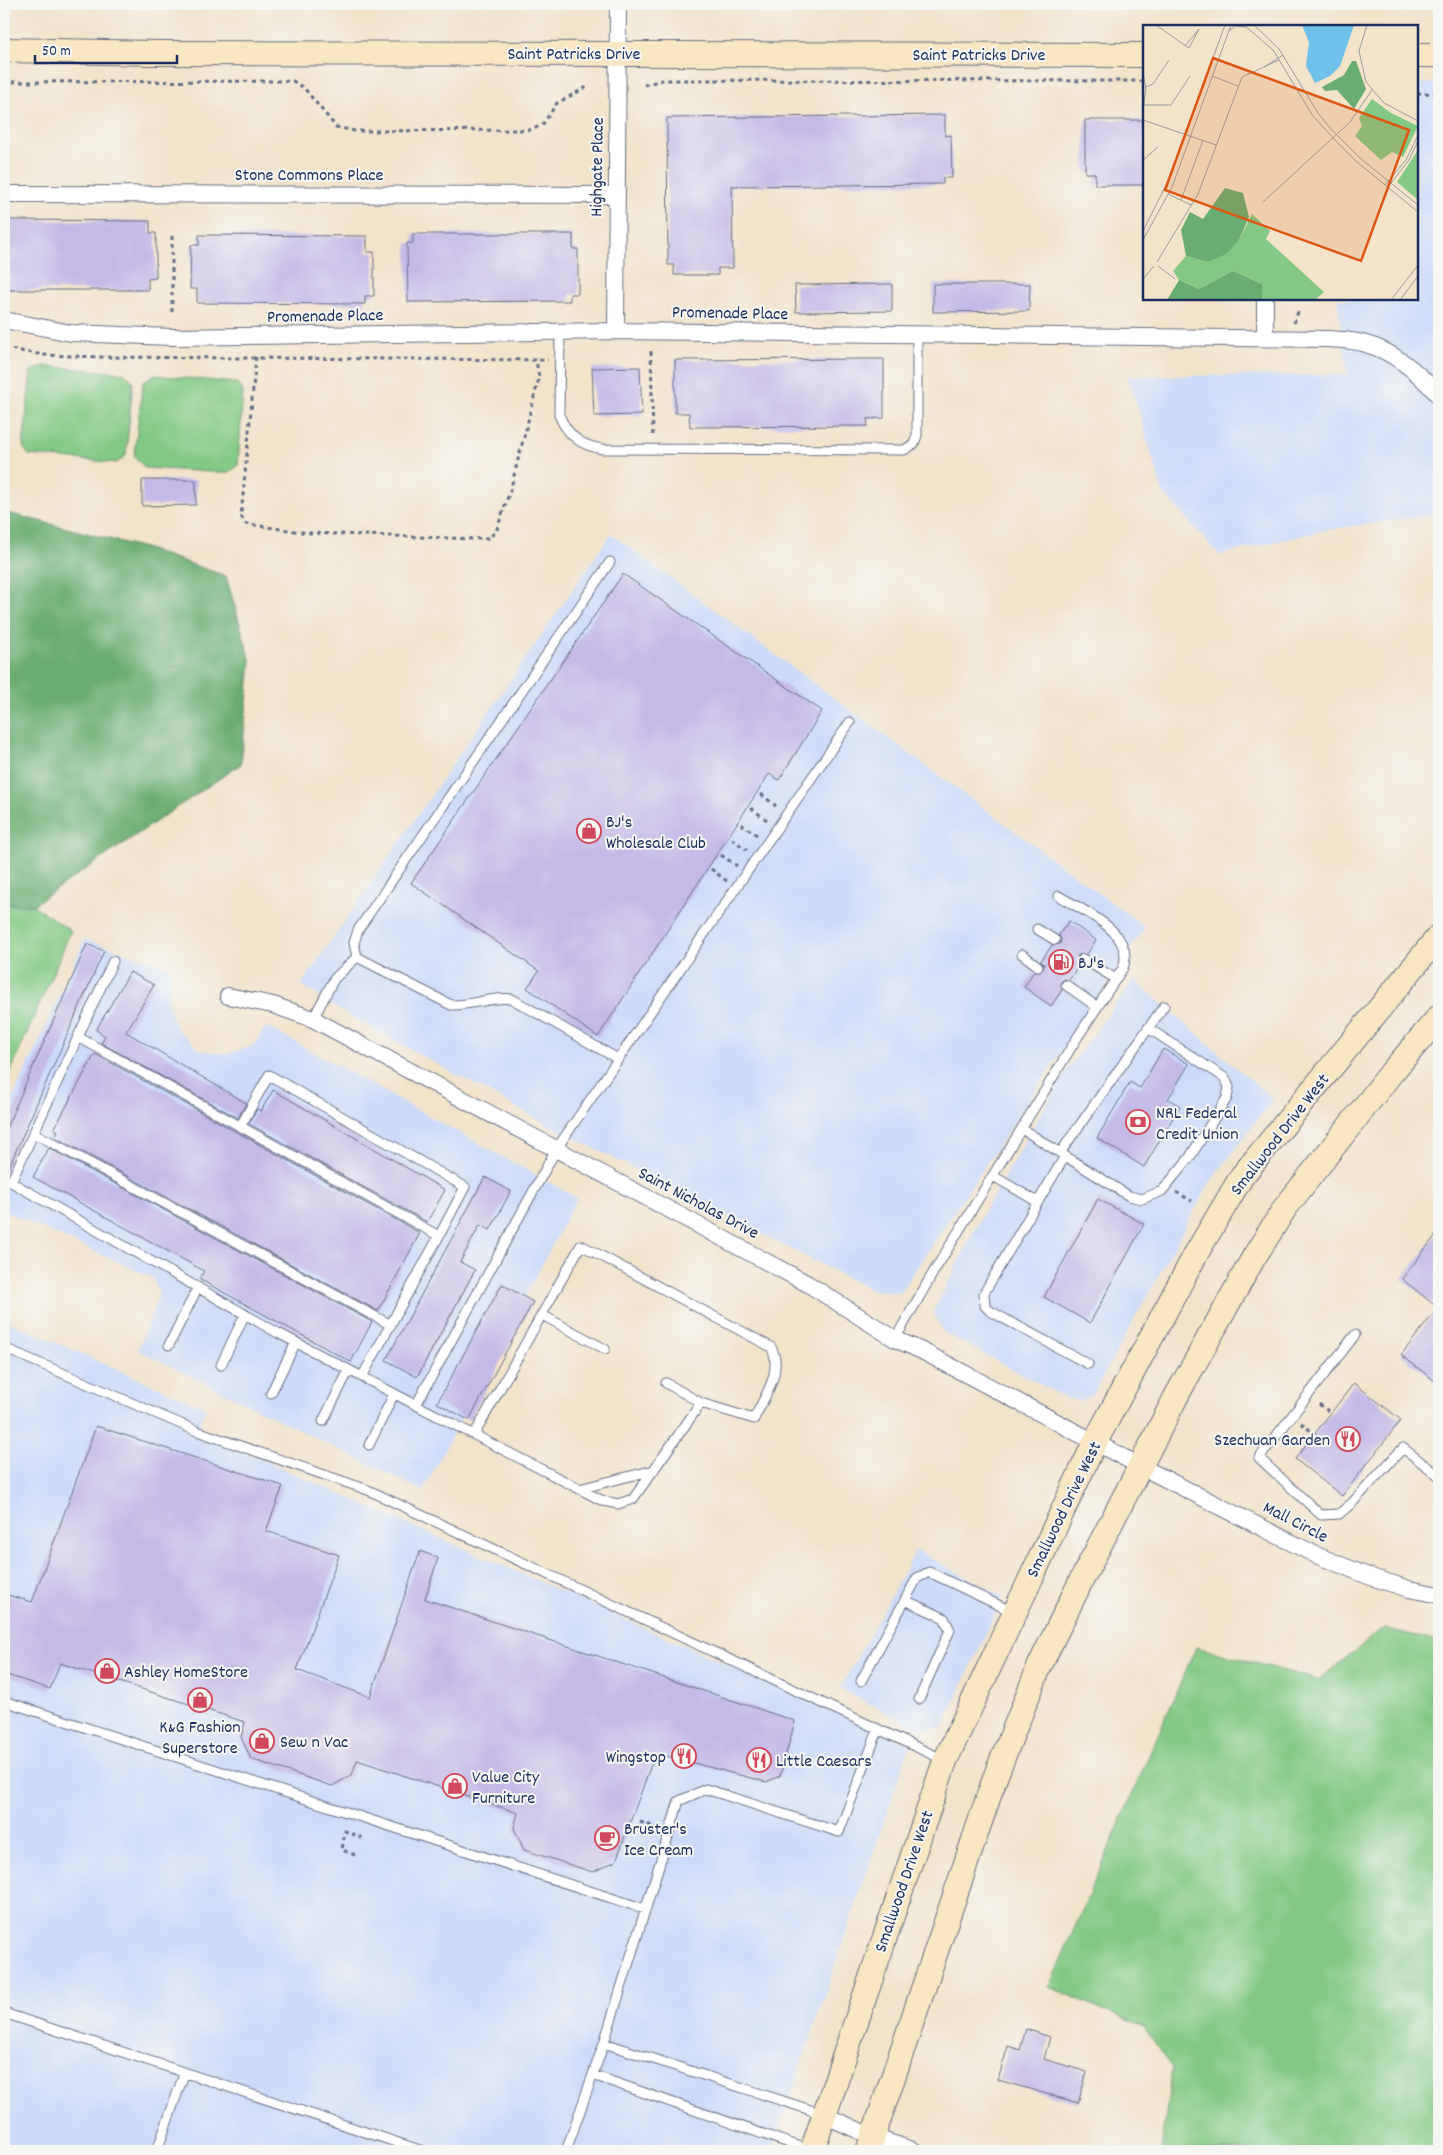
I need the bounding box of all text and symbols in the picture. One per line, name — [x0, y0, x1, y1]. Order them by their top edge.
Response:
inset map — [1143, 25, 1418, 300]
scale bar — [35, 32, 178, 64]
text: 50 m — [42, 41, 71, 63]
street label: Saint Patricks Drive — [508, 43, 641, 68]
street label: Saint Patricks Drive — [913, 44, 1046, 69]
street label: Highgate Place — [585, 117, 612, 217]
street label: Stone Commons Place — [235, 164, 383, 189]
street label: Promenade Place — [672, 301, 788, 328]
street label: Promenade Place — [267, 304, 384, 331]
place label: BJ's Wholesale Club — [606, 811, 706, 857]
shop icon: BJ's Wholesale Club — [576, 818, 602, 844]
fuel station icon: BJ's — [1048, 949, 1074, 975]
place label: BJ's — [1078, 952, 1104, 977]
street label: Smallwood Drive West — [1225, 1069, 1337, 1202]
place label: NRL Federal Credit Union — [1156, 1102, 1239, 1148]
bank icon: NRL Federal Credit Union — [1125, 1109, 1151, 1135]
street label: Saint Nicholas Drive — [633, 1162, 763, 1247]
restaurant icon: Szechuan Garden — [1335, 1426, 1361, 1452]
place label: Szechuan Garden — [1214, 1429, 1330, 1454]
street label: Smallwood Drive West — [1021, 1437, 1109, 1582]
street label: Mall Circle — [1258, 1496, 1332, 1550]
shop icon: Ashley HomeStore — [94, 1658, 120, 1684]
place label: Ashley HomeStore — [124, 1661, 248, 1686]
shop icon: K&G Fashion Superstore — [187, 1687, 213, 1713]
place label: K&G Fashion Superstore — [159, 1716, 241, 1762]
shop icon: Sew n Vac — [249, 1728, 275, 1754]
place label: Sew n Vac — [280, 1731, 348, 1756]
restaurant icon: Wingstop — [671, 1743, 697, 1769]
place label: Wingstop — [606, 1746, 666, 1771]
restaurant icon: Little Caesars — [746, 1747, 772, 1773]
place label: Little Caesars — [776, 1750, 872, 1775]
place label: Value City Furniture — [472, 1766, 540, 1812]
shop icon: Value City Furniture — [442, 1773, 468, 1799]
street label: Smallwood Drive West — [869, 1807, 942, 1956]
place label: Bruster's Ice Cream — [624, 1818, 693, 1864]
cafe icon: Bruster's Ice Cream — [594, 1825, 620, 1851]

